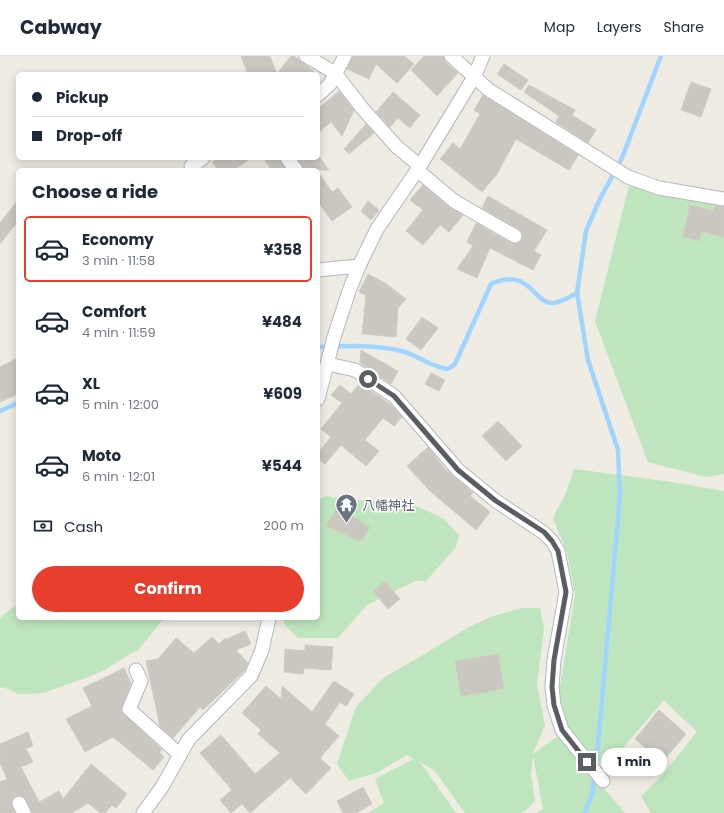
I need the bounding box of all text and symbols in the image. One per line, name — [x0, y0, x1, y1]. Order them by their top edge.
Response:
text: Cabway — [20, 14, 102, 41]
text: Map — [544, 17, 575, 37]
text: Layers — [597, 17, 641, 37]
text: Share — [663, 17, 704, 37]
text: Pickup — [56, 87, 108, 108]
text: Drop-off — [56, 125, 122, 146]
text: Choose a ride — [32, 179, 158, 204]
text: Economy — [82, 229, 154, 250]
icon: car — [34, 231, 70, 267]
text: ¥358 — [263, 239, 302, 260]
text: 3 min · 11:58 — [82, 251, 155, 270]
text: Comfort — [82, 301, 146, 322]
icon: car — [34, 303, 70, 339]
text: ¥484 — [262, 311, 302, 332]
text: 4 min · 11:59 — [82, 323, 156, 342]
route start — [359, 370, 377, 388]
text: XL — [82, 373, 100, 394]
icon: car — [34, 375, 70, 411]
text: ¥609 — [263, 383, 302, 404]
text: 5 min · 12:00 — [82, 395, 159, 414]
text: Moto — [82, 445, 121, 466]
icon: car — [34, 447, 70, 483]
text: ¥544 — [262, 455, 302, 476]
text: 6 min · 12:01 — [82, 467, 155, 486]
temple icon: 八幡神社 — [333, 492, 359, 525]
place label: 八幡神社 — [362, 496, 414, 515]
icon: cash — [32, 515, 54, 537]
text: Cash — [64, 516, 103, 537]
text: 200 m — [263, 516, 304, 535]
button: Confirm — [32, 566, 304, 612]
callout: 1 min — [601, 748, 667, 776]
text: 1 min — [617, 752, 651, 771]
route end — [578, 753, 596, 771]

